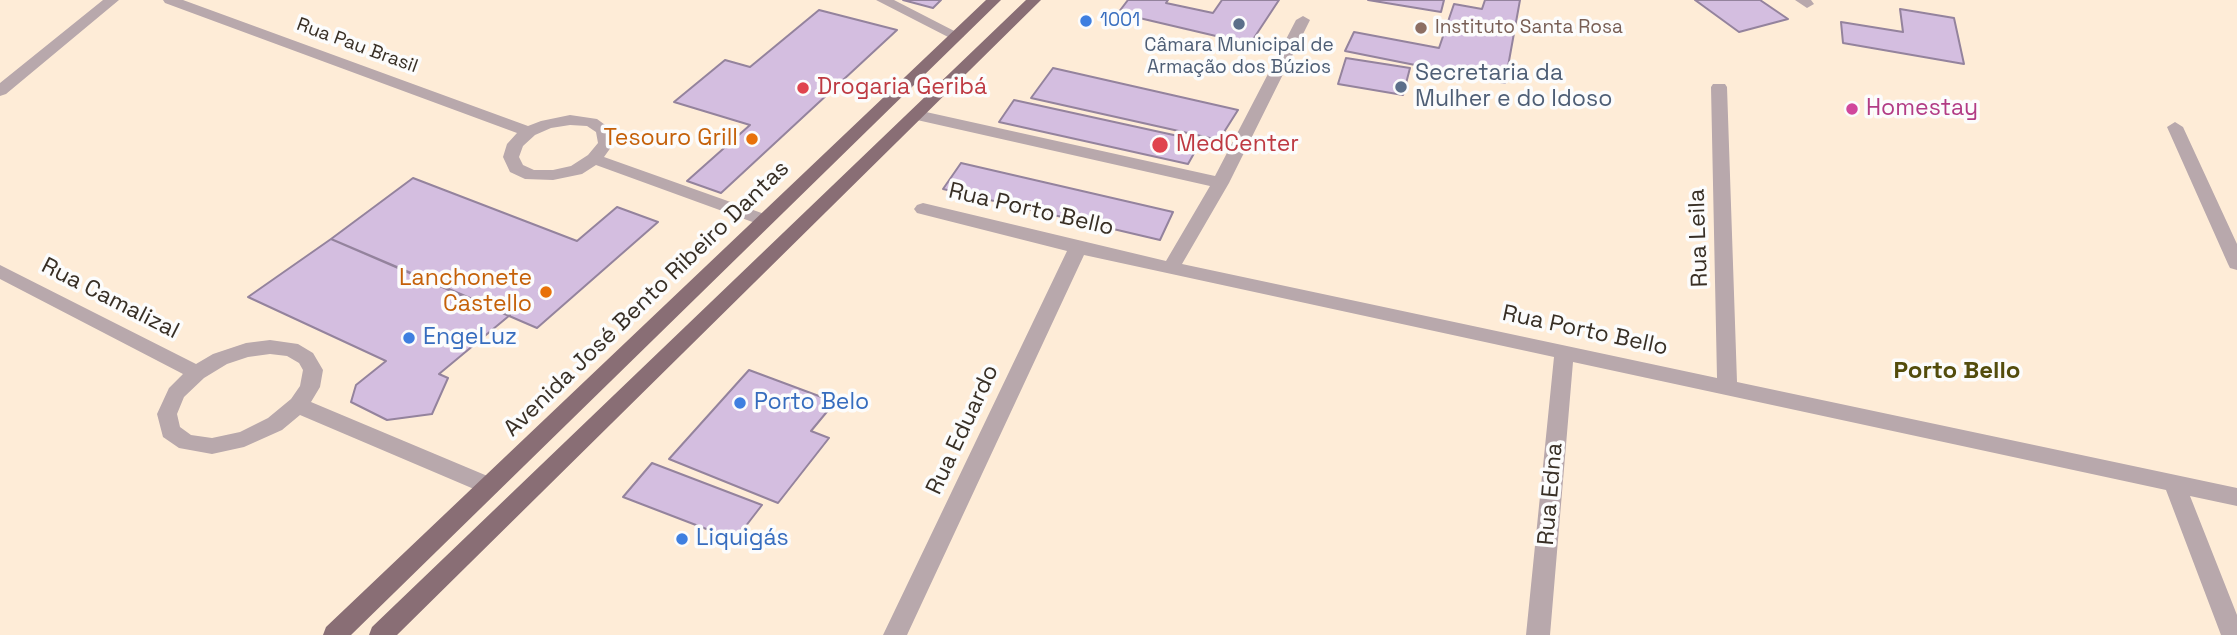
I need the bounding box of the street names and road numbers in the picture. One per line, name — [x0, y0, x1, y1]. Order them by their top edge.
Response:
street label: Rua Pau Brasil — [293, 14, 421, 78]
street label: Avenida José Bento Ribeiro Dantas — [499, 155, 795, 443]
street label: Rua Porto Bello — [946, 178, 1116, 242]
street label: Rua Leila — [1683, 188, 1715, 288]
street label: Rua Camalizal — [37, 252, 183, 346]
street label: Rua Porto Bello — [1500, 300, 1670, 362]
street label: Rua Eduardo — [921, 361, 1005, 499]
street label: Rua Edna — [1533, 442, 1569, 546]

